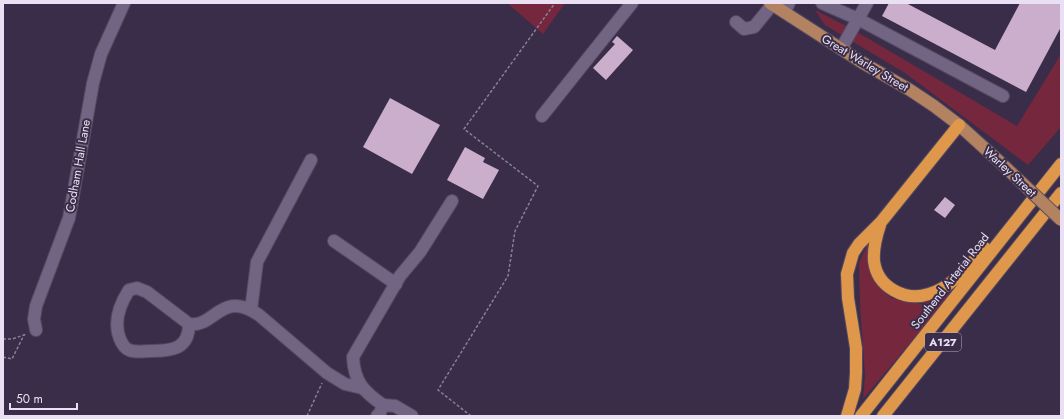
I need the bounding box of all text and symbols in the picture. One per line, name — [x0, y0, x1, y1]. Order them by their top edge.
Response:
street label: Great Warley Street — [818, 30, 912, 96]
street label: Codham Hall Lane — [61, 118, 95, 214]
street label: Warley Street — [979, 143, 1041, 201]
street label: Southend Arterial Road — [907, 229, 993, 333]
road number: A127 — [925, 333, 961, 351]
scale bar — [10, 385, 77, 411]
text: 50 m — [16, 390, 43, 408]

